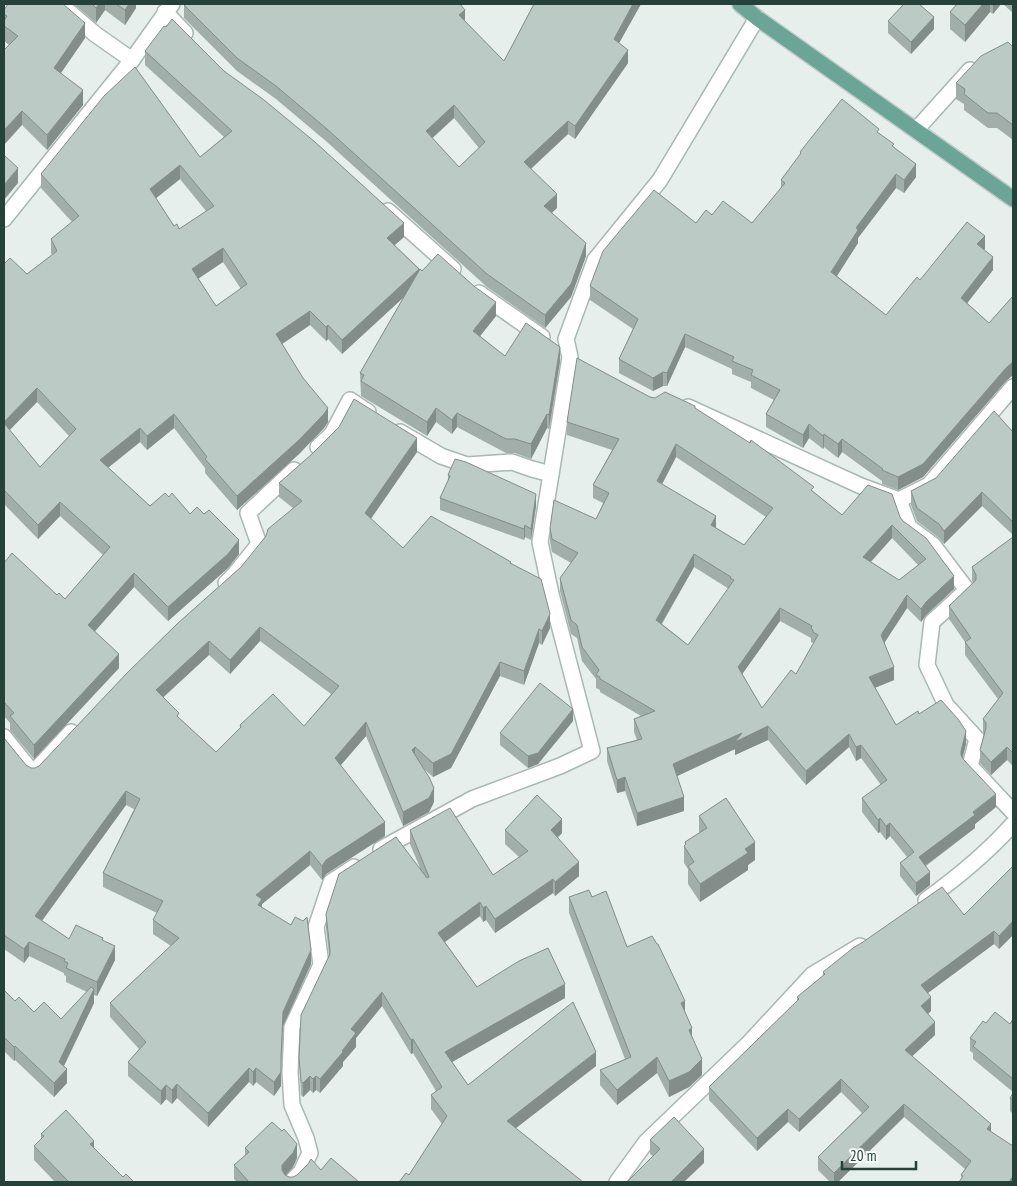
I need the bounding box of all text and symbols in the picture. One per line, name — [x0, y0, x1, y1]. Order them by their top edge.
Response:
scale bar — [842, 1138, 916, 1170]
text: 20 m — [850, 1146, 876, 1165]

